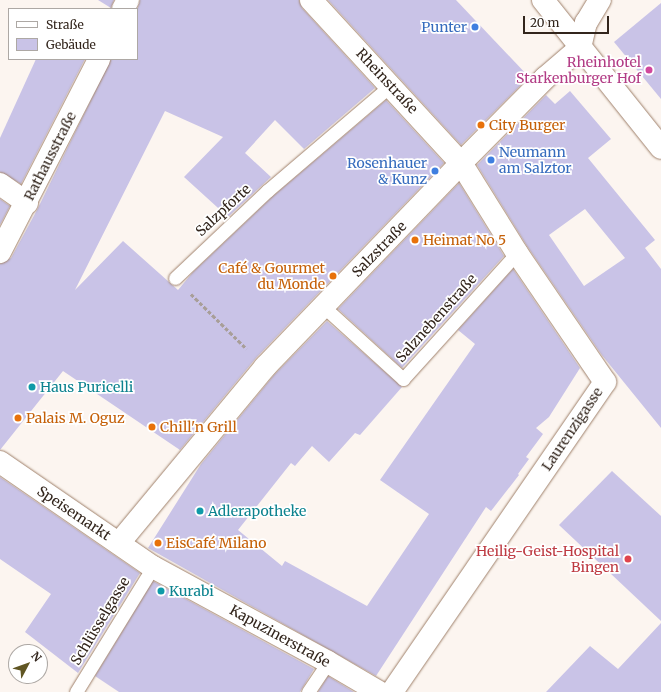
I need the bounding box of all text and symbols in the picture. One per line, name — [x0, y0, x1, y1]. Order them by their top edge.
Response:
legend — [8, 8, 138, 60]
scale bar — [525, 8, 611, 34]
text: 20 m — [530, 15, 559, 30]
text: Straße — [46, 17, 84, 32]
place label: Punter — [421, 19, 467, 35]
marker: Punter — [470, 22, 480, 32]
text: Gebäude — [46, 37, 96, 52]
street label: Rheinstraße — [353, 45, 421, 117]
place label: Rheinhotel Starkenburger Hof — [516, 54, 641, 86]
marker: Rheinhotel Starkenburger Hof — [644, 65, 654, 75]
street label: Rathausstraße — [20, 109, 80, 203]
place label: City Burger — [489, 117, 565, 133]
marker: City Burger — [476, 120, 486, 130]
place label: Neumann am Salztor — [499, 144, 572, 176]
place label: Rosenhauer & Kunz — [347, 155, 427, 188]
marker: Neumann am Salztor — [486, 155, 496, 165]
marker: Rosenhauer & Kunz — [430, 166, 440, 176]
street label: Salzpforte — [192, 180, 254, 240]
street label: Salzstraße — [348, 218, 410, 280]
place label: Heimat No 5 — [423, 232, 506, 248]
marker: Heimat No 5 — [410, 235, 420, 245]
place label: Café & Gourmet du Monde — [218, 260, 325, 292]
street label: Salznebenstraße — [392, 270, 480, 366]
marker: Café & Gourmet du Monde — [328, 271, 338, 281]
place label: Haus Puricelli — [40, 379, 133, 395]
marker: Haus Puricelli — [27, 382, 37, 392]
street label: Laurenzigasse — [538, 384, 606, 474]
place label: Palais M. Oguz — [26, 410, 125, 426]
marker: Palais M. Oguz — [13, 413, 23, 423]
place label: Chill'n Grill — [160, 419, 237, 435]
marker: Chill'n Grill — [147, 422, 157, 432]
street label: Speisemarkt — [34, 482, 114, 544]
place label: Adlerapotheke — [208, 503, 306, 519]
marker: Adlerapotheke — [195, 506, 205, 516]
place label: EisCafé Milano — [166, 535, 266, 551]
marker: EisCafé Milano — [153, 538, 163, 548]
place label: Heilig-Geist-Hospital Bingen — [476, 543, 619, 576]
marker: Heilig-Geist-Hospital Bingen — [622, 553, 634, 565]
street label: Schlüsselgasse — [67, 574, 133, 668]
place label: Kurabi — [169, 583, 214, 599]
marker: Kurabi — [156, 586, 166, 596]
street label: Kapuzinerstraße — [227, 601, 333, 671]
north arrow — [8, 644, 48, 684]
text: N — [28, 649, 44, 665]

